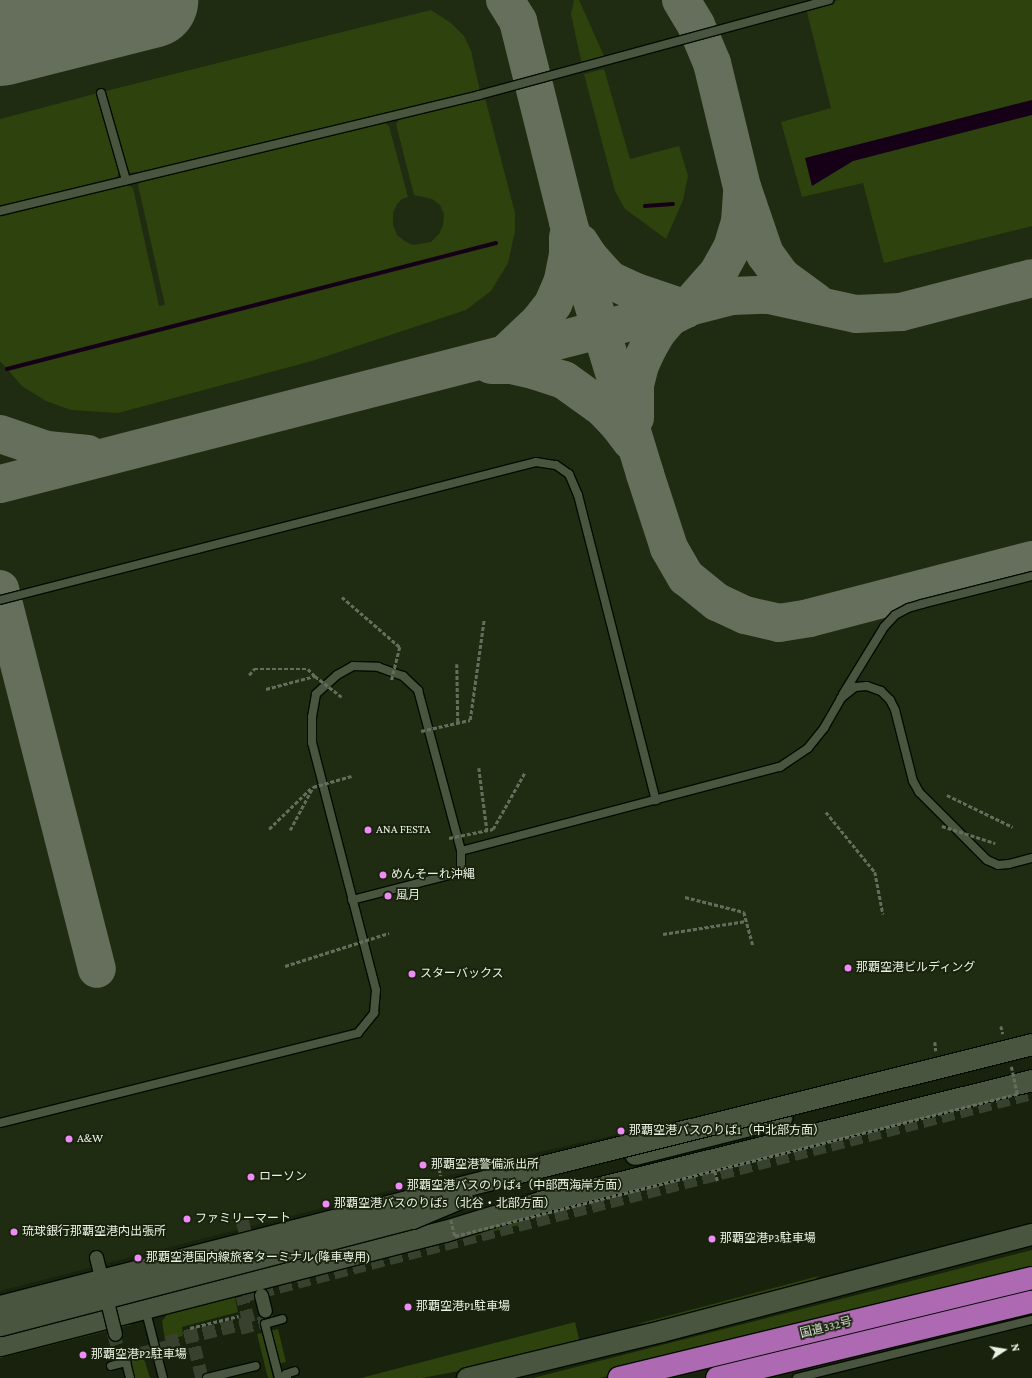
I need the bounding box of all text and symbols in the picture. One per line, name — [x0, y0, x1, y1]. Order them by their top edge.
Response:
place label: ANA FESTA — [376, 823, 431, 837]
marker: ANA FESTA — [363, 825, 373, 835]
place label: めんそーれ沖縄 — [391, 868, 475, 882]
marker: めんそーれ沖縄 — [378, 870, 388, 880]
place label: 風月 — [396, 889, 420, 903]
marker: 風月 — [383, 891, 393, 901]
place label: 那覇空港ビルディング — [856, 961, 976, 975]
marker: 那覇空港ビルディング — [843, 963, 853, 973]
place label: スターバックス — [420, 967, 504, 981]
marker: スターバックス — [407, 969, 417, 979]
place label: 那覇空港バスのりば1（中北部方面） — [629, 1124, 825, 1138]
marker: 那覇空港バスのりば1（中北部方面） — [616, 1126, 626, 1136]
place label: A&W — [77, 1132, 103, 1146]
marker: A&W — [64, 1134, 74, 1144]
place label: 那覇空港警備派出所 — [431, 1158, 539, 1172]
marker: 那覇空港警備派出所 — [418, 1160, 428, 1170]
place label: ローソン — [259, 1170, 307, 1184]
marker: ローソン — [246, 1172, 256, 1182]
place label: 那覇空港バスのりば4（中部西海岸方面） — [407, 1179, 629, 1193]
marker: 那覇空港バスのりば4（中部西海岸方面） — [394, 1181, 404, 1191]
place label: 那覇空港バスのりば5（北谷・北部方面） — [334, 1197, 556, 1211]
marker: 那覇空港バスのりば5（北谷・北部方面） — [321, 1199, 331, 1209]
place label: ファミリーマート — [195, 1212, 291, 1226]
marker: ファミリーマート — [182, 1214, 192, 1224]
place label: 琉球銀行那覇空港内出張所 — [22, 1225, 166, 1239]
marker: 琉球銀行那覇空港内出張所 — [9, 1227, 19, 1237]
place label: 那覇空港P3駐車場 — [720, 1232, 816, 1246]
marker: 那覇空港P3駐車場 — [707, 1234, 717, 1244]
place label: 那覇空港国内線旅客ターミナル(降車専用) — [146, 1251, 370, 1265]
marker: 那覇空港国内線旅客ターミナル(降車専用) — [133, 1253, 143, 1263]
place label: 那覇空港P1駐車場 — [416, 1300, 510, 1314]
marker: 那覇空港P1駐車場 — [403, 1302, 413, 1312]
street label: 国道332号 — [799, 1315, 853, 1341]
north arrow — [984, 1330, 1024, 1370]
text: N — [1009, 1343, 1022, 1352]
place label: 那覇空港P2駐車場 — [91, 1348, 187, 1362]
marker: 那覇空港P2駐車場 — [78, 1350, 88, 1360]

